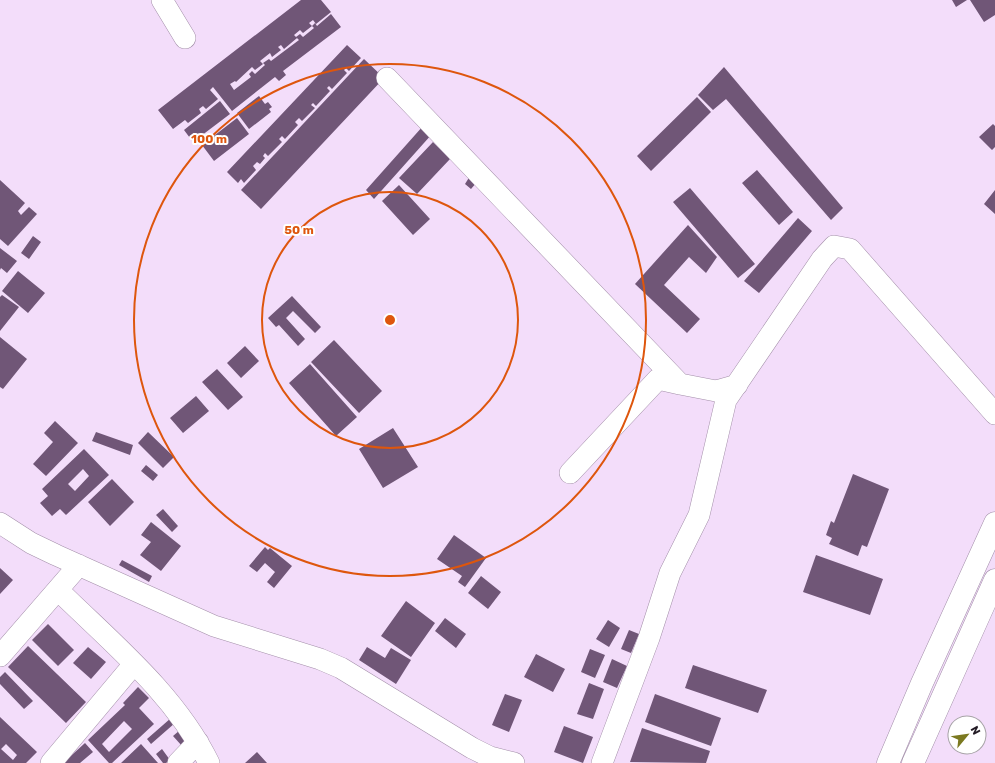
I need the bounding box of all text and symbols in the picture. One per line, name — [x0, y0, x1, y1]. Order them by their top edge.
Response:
text: 100 m — [191, 132, 227, 146]
text: 50 m — [284, 223, 314, 237]
centre of rings — [383, 313, 397, 327]
north arrow — [947, 715, 987, 755]
text: N — [968, 724, 983, 737]

